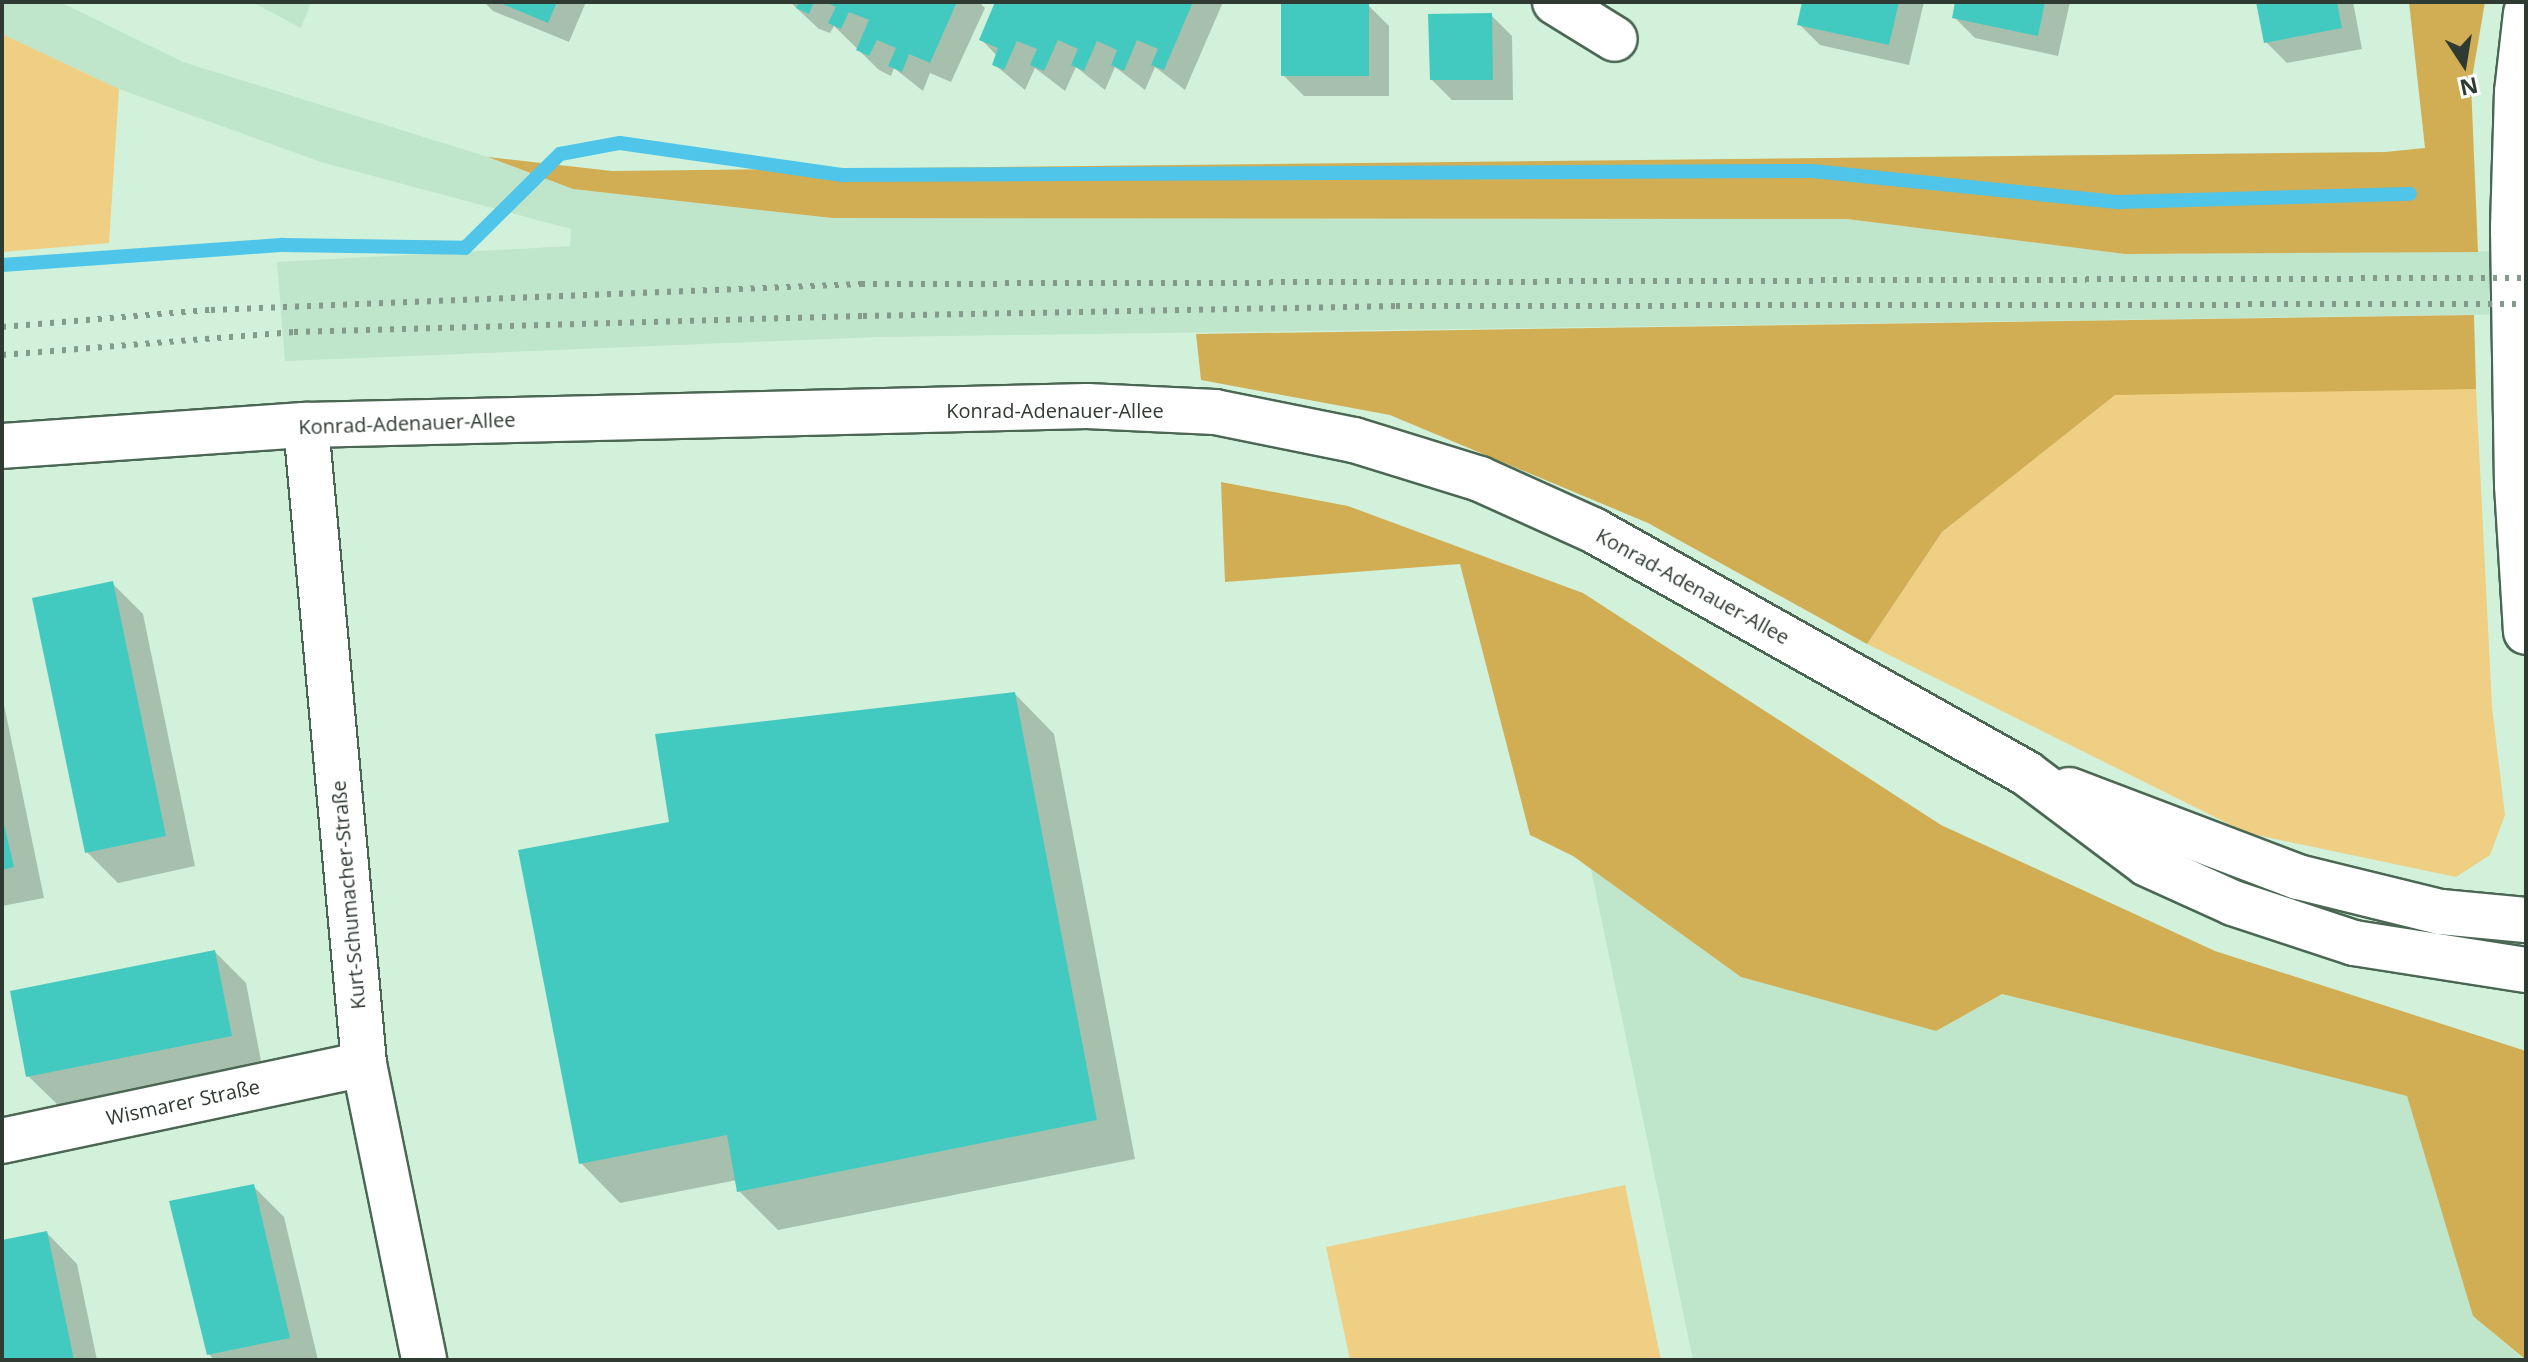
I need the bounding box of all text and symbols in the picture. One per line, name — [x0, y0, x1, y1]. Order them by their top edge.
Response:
north arrow — [2424, 24, 2504, 104]
text: N — [2457, 71, 2481, 104]
street label: Konrad-Adenauer-Allee — [946, 398, 1164, 422]
street label: Konrad-Adenauer-Allee — [298, 407, 516, 439]
street label: Konrad-Adenauer-Allee — [1592, 523, 1794, 649]
street label: Kurt-Schumacher-Straße — [326, 780, 370, 1010]
street label: Wismarer Straße — [104, 1074, 262, 1130]

